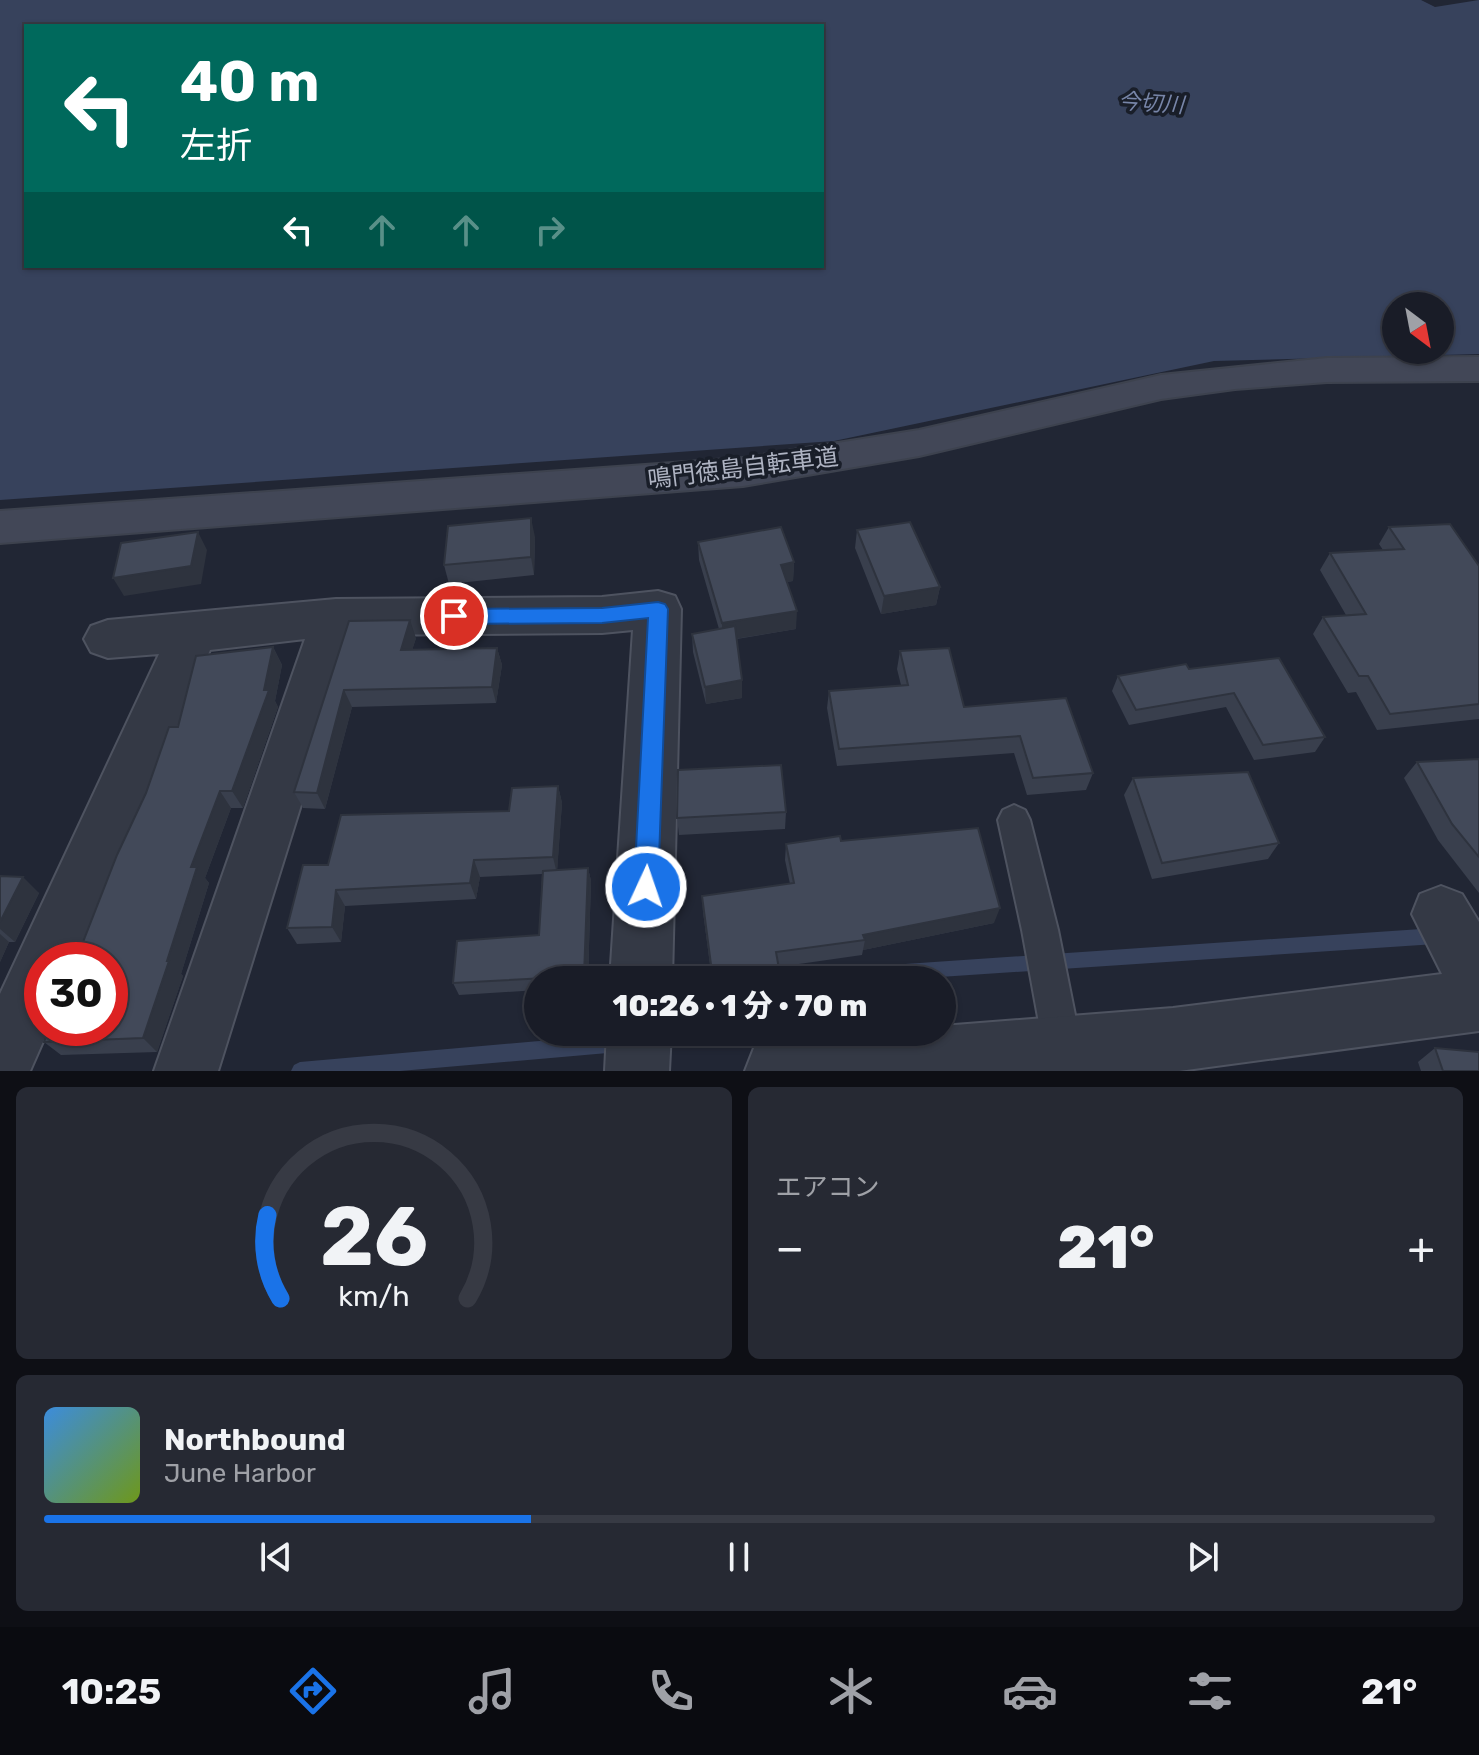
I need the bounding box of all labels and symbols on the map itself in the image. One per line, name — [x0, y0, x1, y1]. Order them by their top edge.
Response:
water label: 今切川 — [1117, 87, 1187, 119]
north arrow — [1382, 292, 1454, 364]
street label: 鳴門徳島自転車道 — [646, 442, 840, 494]
pin — [420, 582, 488, 650]
position arrow — [604, 845, 688, 929]
speed limit sign: 30 — [24, 942, 128, 1046]

